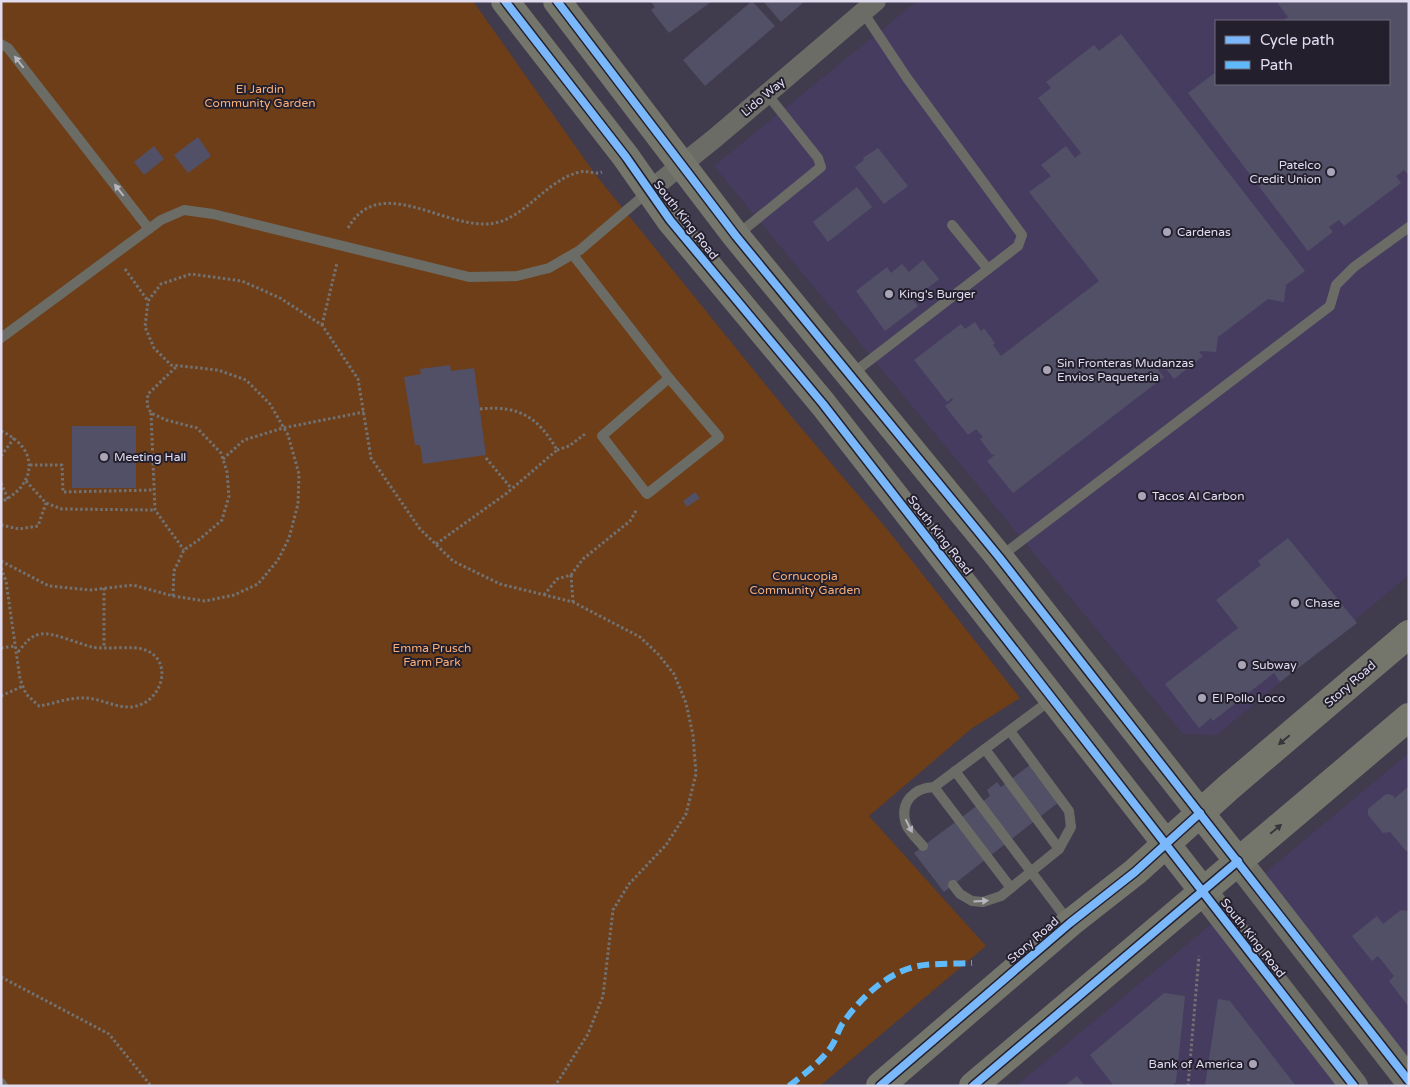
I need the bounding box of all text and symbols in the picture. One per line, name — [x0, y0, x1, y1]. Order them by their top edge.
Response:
legend — [1215, 20, 1390, 85]
text: Cycle path — [1260, 31, 1334, 49]
one-way arrow — [14, 56, 25, 69]
text: Path — [1260, 56, 1293, 74]
street label: Lido Way — [738, 74, 788, 119]
park label: El Jardin Community Garden — [204, 82, 316, 110]
place label: Patelco Credit Union — [1249, 158, 1321, 186]
marker: Patelco Credit Union — [1325, 166, 1337, 178]
street label: South King Road — [651, 178, 721, 262]
one-way arrow — [114, 184, 124, 197]
place label: Cardenas — [1177, 225, 1231, 239]
marker: Cardenas — [1161, 226, 1173, 238]
place label: King's Burger — [899, 287, 976, 301]
marker: King's Burger — [883, 288, 895, 300]
place label: Sin Fronteras Mudanzas Envios Paqueteria — [1057, 356, 1194, 384]
marker: Sin Fronteras Mudanzas Envios Paqueteria — [1041, 364, 1053, 376]
place label: Meeting Hall — [114, 450, 186, 464]
marker: Meeting Hall — [98, 451, 110, 463]
place label: Tacos Al Carbon — [1152, 489, 1244, 503]
marker: Tacos Al Carbon — [1136, 490, 1148, 502]
street label: South King Road — [905, 493, 975, 577]
park label: Cornucopia Community Garden — [749, 569, 861, 597]
place label: Chase — [1305, 596, 1340, 610]
marker: Chase — [1289, 597, 1301, 609]
park label: Emma Prusch Farm Park — [393, 641, 471, 669]
place label: Subway — [1252, 658, 1297, 672]
street label: Story Road — [1322, 658, 1378, 710]
marker: Subway — [1236, 659, 1248, 671]
place label: El Pollo Loco — [1212, 691, 1285, 705]
marker: El Pollo Loco — [1196, 692, 1208, 704]
one-way arrow — [1279, 734, 1291, 746]
one-way arrow — [905, 818, 913, 833]
one-way arrow — [1269, 824, 1282, 835]
one-way arrow — [973, 896, 989, 904]
street label: South King Road — [1218, 896, 1288, 980]
street label: Story Road — [1005, 914, 1061, 966]
place label: Bank of America — [1149, 1057, 1243, 1071]
marker: Bank of America — [1247, 1058, 1259, 1070]

